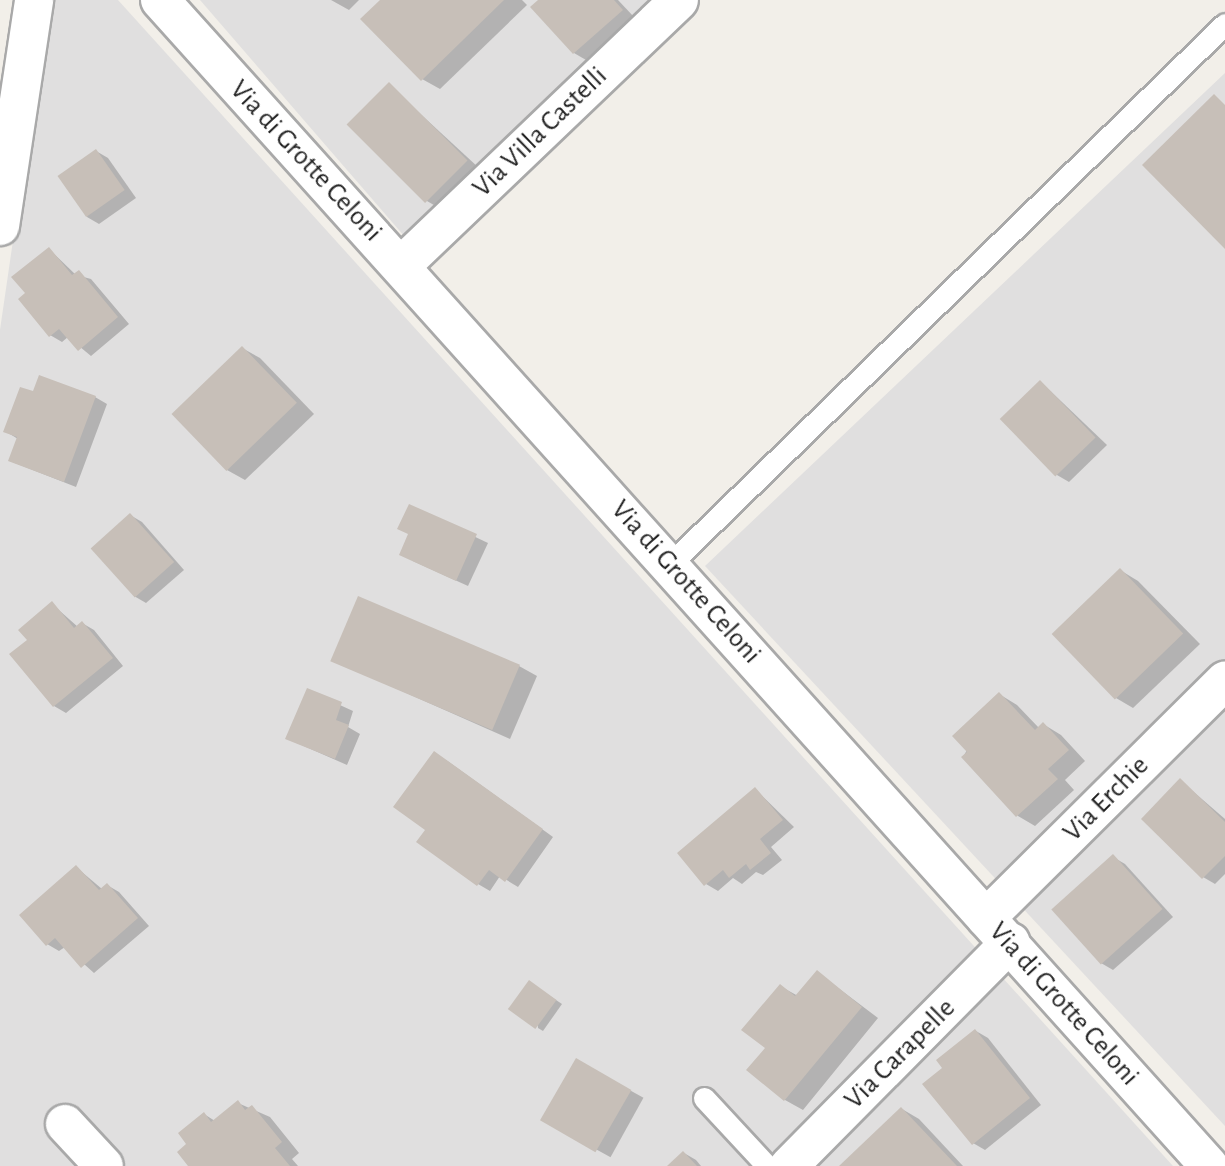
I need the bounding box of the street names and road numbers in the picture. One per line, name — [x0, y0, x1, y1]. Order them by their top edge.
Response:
street label: Via Villa Castelli — [466, 59, 614, 205]
street label: Via di Grotte Celoni — [223, 73, 389, 249]
street label: Via di Grotte Celoni — [604, 493, 768, 671]
street label: Via Erchie — [1056, 749, 1156, 849]
street label: Via di Grotte Celoni — [982, 915, 1146, 1093]
street label: Via Carapelle — [838, 992, 962, 1116]

